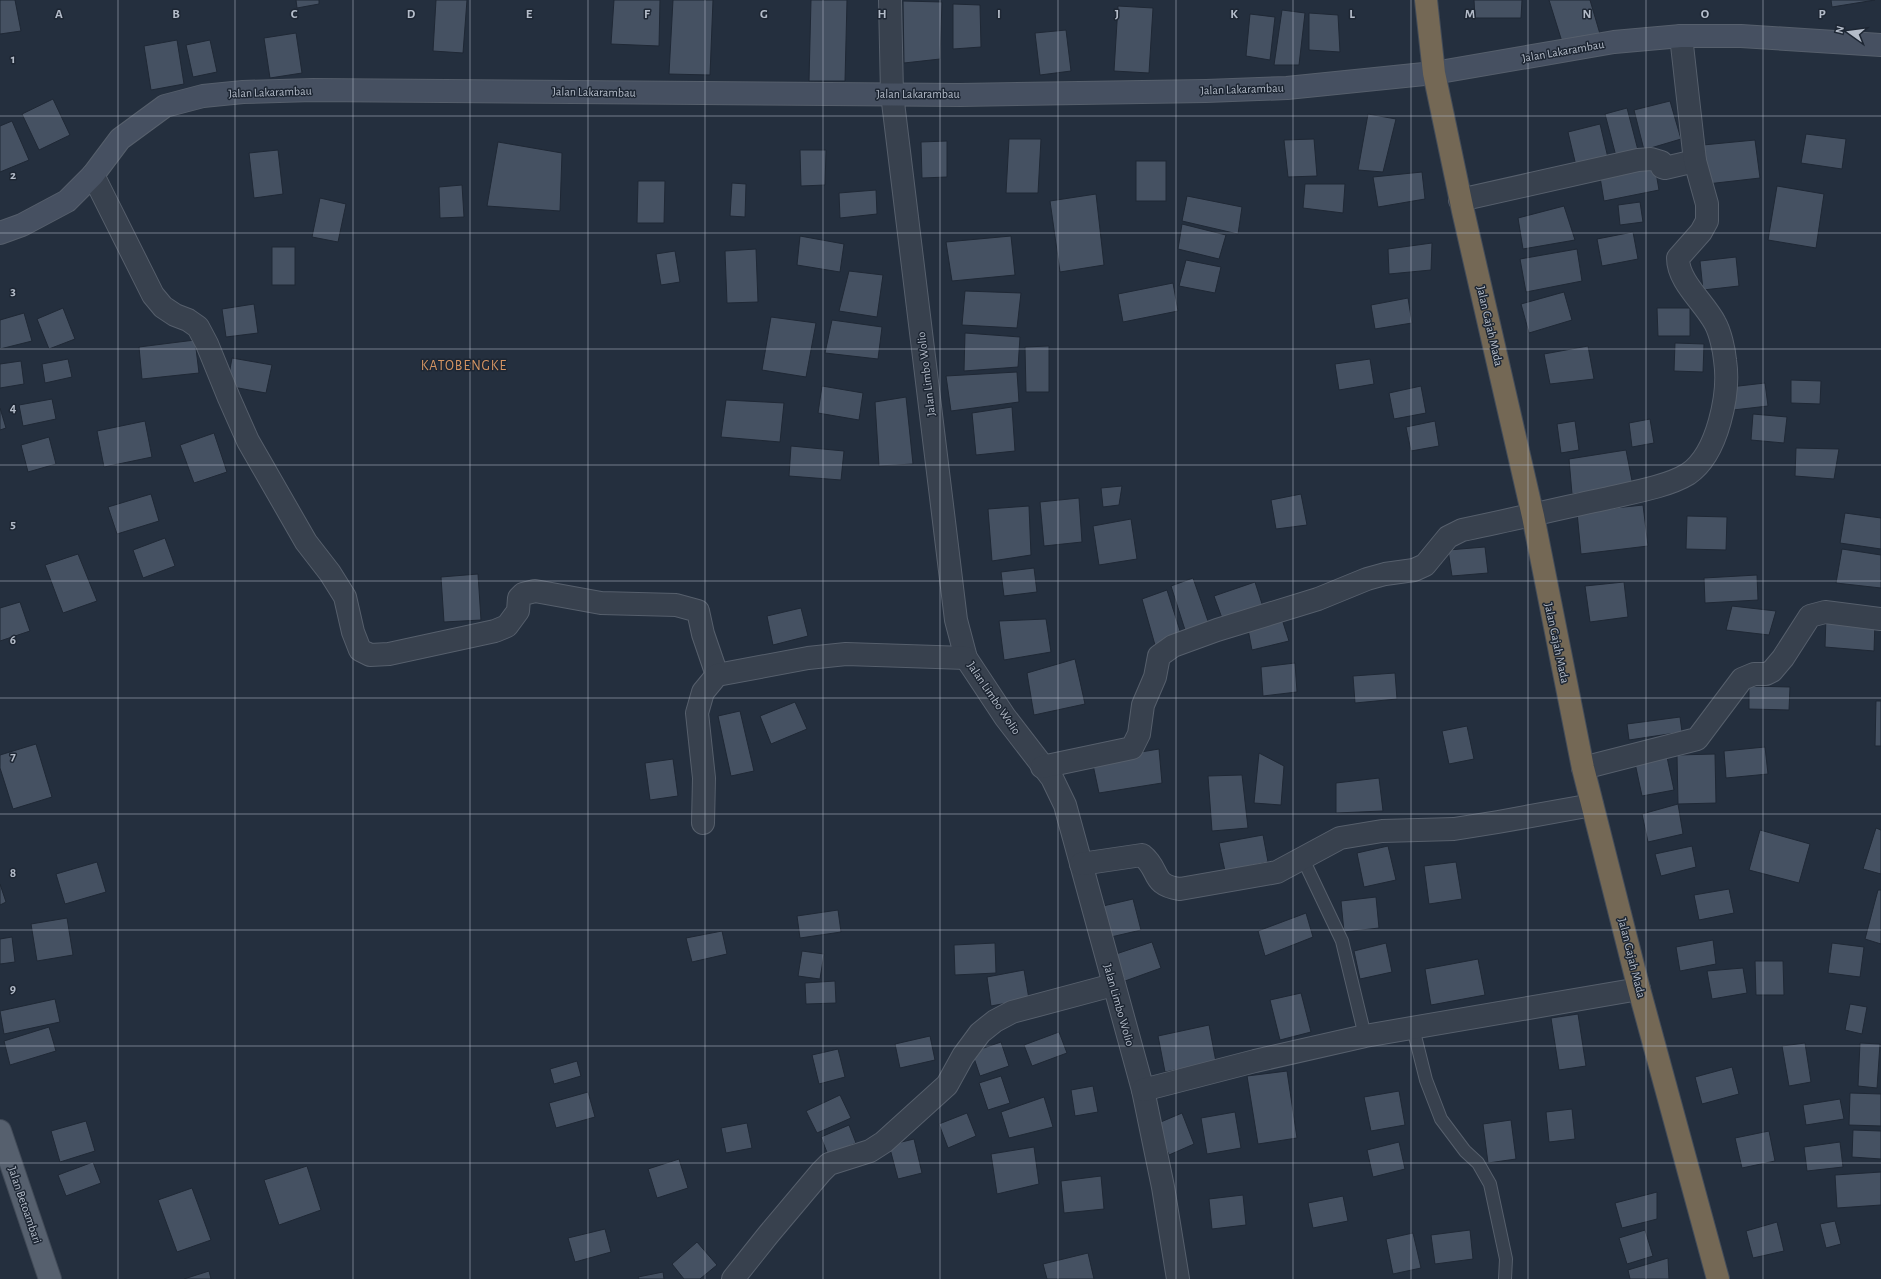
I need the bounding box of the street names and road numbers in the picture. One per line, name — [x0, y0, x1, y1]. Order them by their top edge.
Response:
street label: Jalan Lakarambau — [1521, 38, 1605, 64]
street label: Jalan Lakarambau — [1200, 82, 1284, 96]
street label: Jalan Lakarambau — [228, 85, 312, 99]
street label: Jalan Lakarambau — [552, 85, 636, 99]
street label: Jalan Lakarambau — [876, 88, 960, 100]
street label: Jalan Gajah Mada — [1474, 285, 1505, 368]
street label: Jalan Limbo Wolio — [915, 331, 937, 417]
street label: Jalan Gajah Mada — [1542, 602, 1571, 685]
street label: Jalan Limbo Wolio — [965, 659, 1023, 737]
street label: Jalan Gajah Mada — [1615, 917, 1648, 1000]
street label: Jalan Limbo Wolio — [1102, 963, 1137, 1048]
street label: Jalan Betoambari — [6, 1165, 44, 1245]

